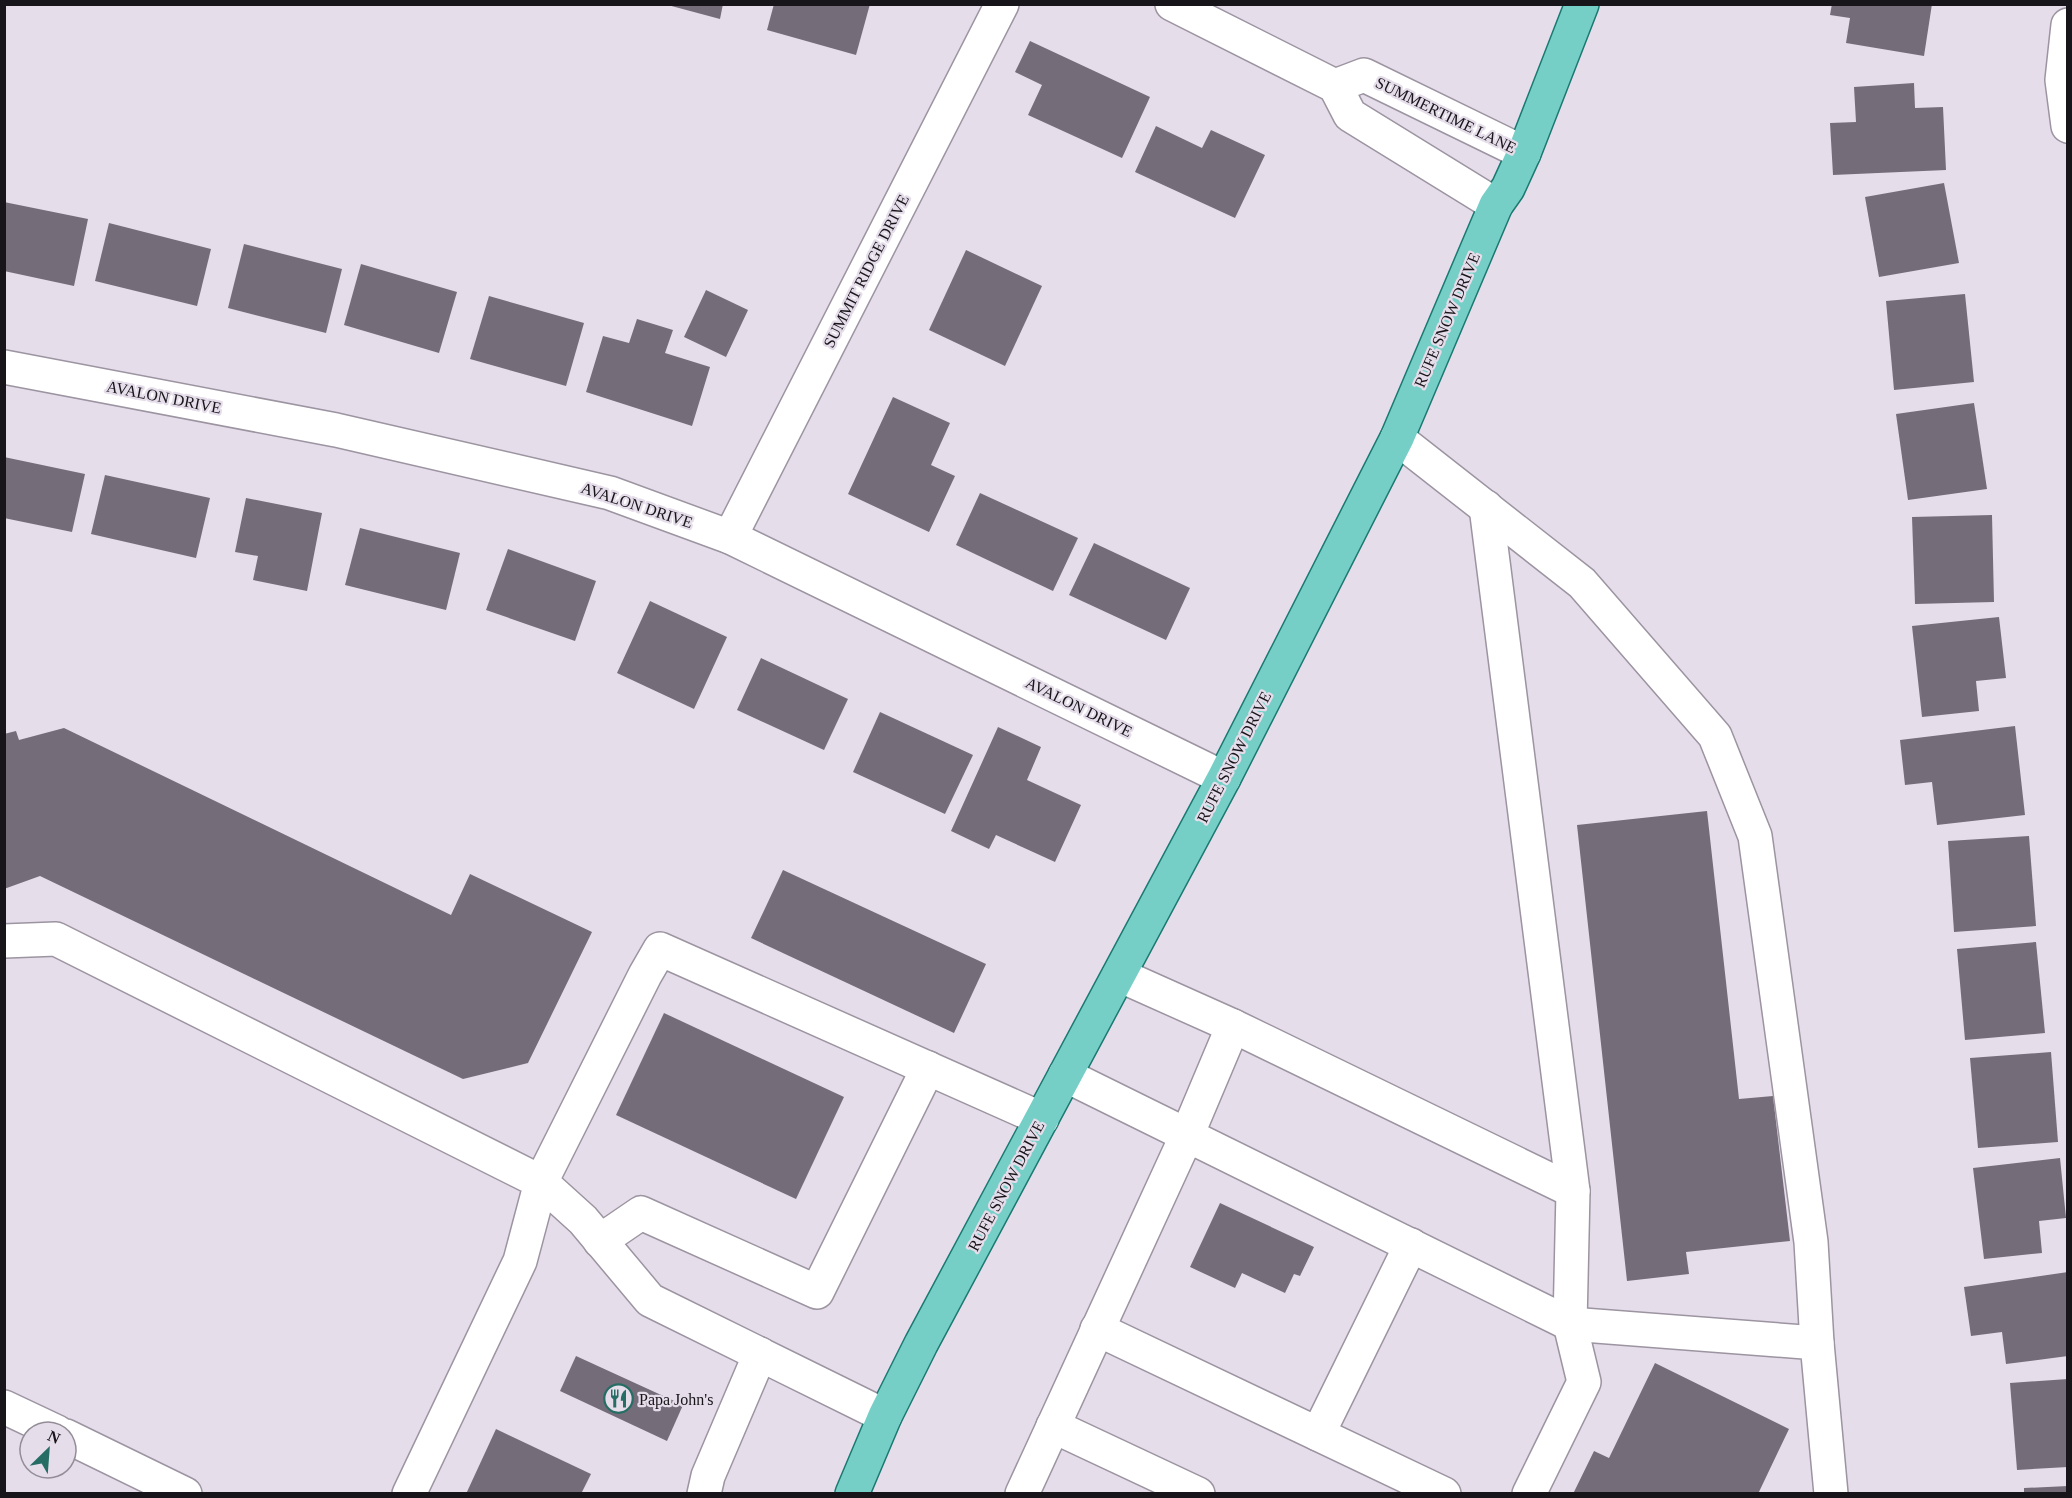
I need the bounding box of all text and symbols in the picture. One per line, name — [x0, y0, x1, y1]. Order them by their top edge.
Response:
street label: SUMMERTIME LANE — [1373, 74, 1519, 156]
street label: SUMMIT RIDGE DRIVE — [820, 192, 912, 350]
street label: RUFE SNOW DRIVE — [1411, 250, 1483, 390]
street label: AVALON DRIVE — [105, 378, 223, 416]
street label: AVALON DRIVE — [579, 479, 695, 531]
street label: AVALON DRIVE — [1023, 674, 1135, 740]
street label: RUFE SNOW DRIVE — [1194, 689, 1274, 825]
street label: RUFE SNOW DRIVE — [965, 1118, 1047, 1254]
restaurant icon: Papa John's — [602, 1383, 634, 1415]
place label: Papa John's — [639, 1391, 713, 1409]
north arrow — [18, 1420, 78, 1480]
text: N — [45, 1427, 63, 1447]

